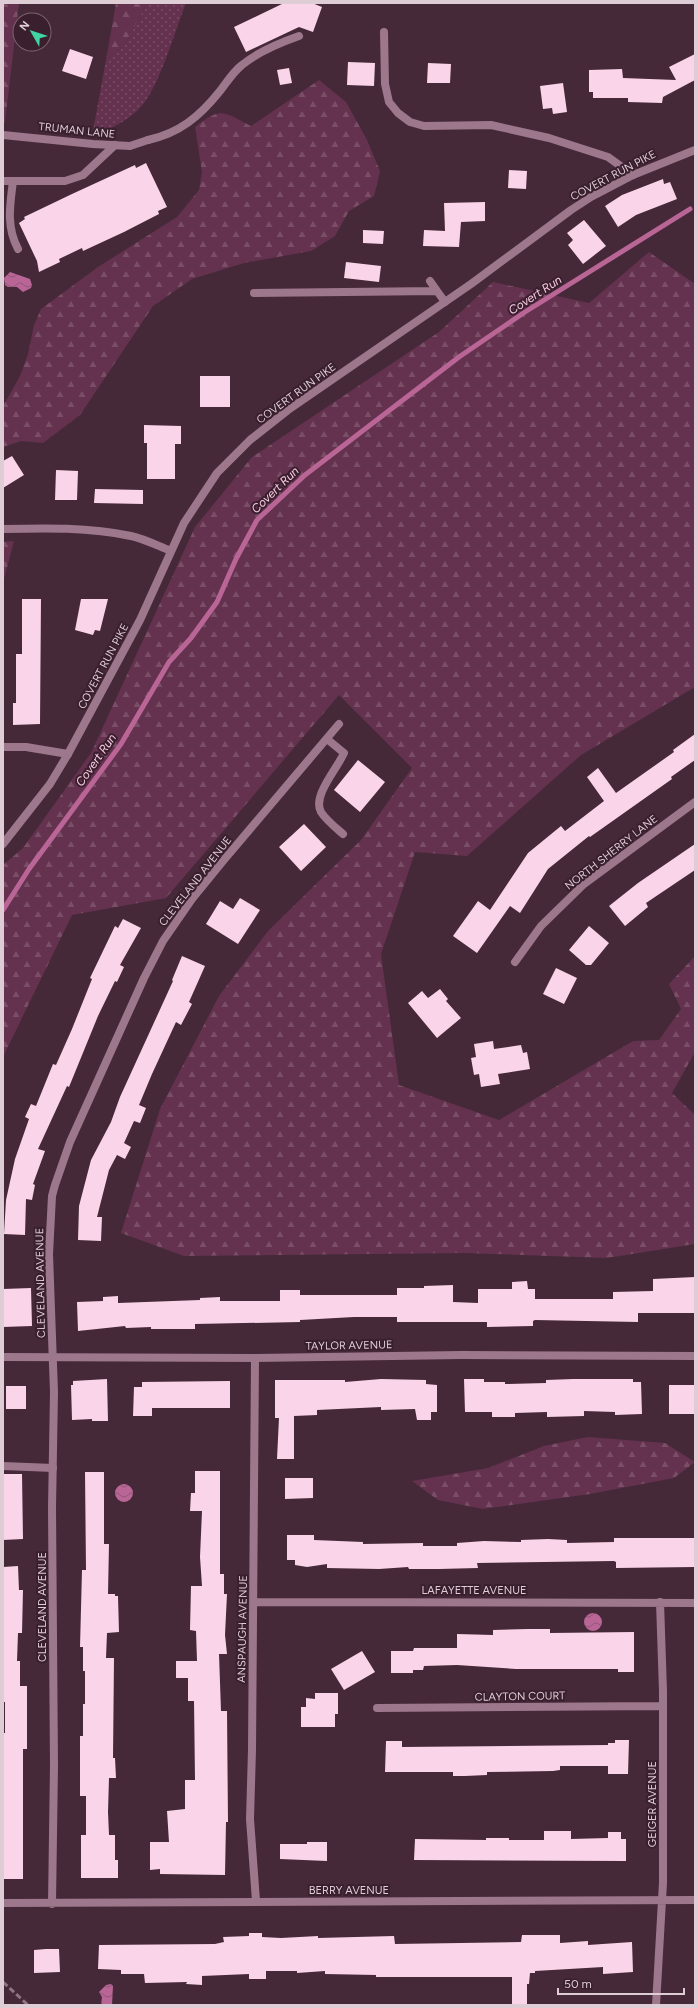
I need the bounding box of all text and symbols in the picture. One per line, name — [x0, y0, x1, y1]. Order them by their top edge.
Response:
north arrow — [12, 12, 52, 52]
text: N — [17, 19, 32, 33]
street label: TRUMAN LANE — [38, 120, 116, 141]
street label: COVERT RUN PIKE — [568, 147, 658, 203]
water label: Covert Run — [506, 272, 565, 317]
street label: COVERT RUN PIKE — [254, 360, 338, 426]
water label: Covert Run — [248, 464, 302, 516]
street label: COVERT RUN PIKE — [75, 621, 131, 711]
water label: Covert Run — [73, 731, 119, 789]
street label: NORTH SHERRY LANE — [562, 812, 660, 893]
street label: CLEVELAND AVENUE — [156, 834, 234, 929]
street label: CLEVELAND AVENUE — [33, 1228, 48, 1338]
street label: TAYLOR AVENUE — [305, 1338, 393, 1353]
street label: CLEVELAND AVENUE — [36, 1552, 49, 1662]
street label: ANSPAUGH AVENUE — [235, 1575, 250, 1683]
street label: LAFAYETTE AVENUE — [422, 1584, 526, 1597]
street label: CLAYTON COURT — [475, 1689, 565, 1704]
street label: GEIGER AVENUE — [646, 1761, 659, 1847]
street label: BERRY AVENUE — [309, 1884, 389, 1897]
scale bar — [558, 1970, 684, 1996]
text: 50 m — [564, 1977, 592, 1991]

